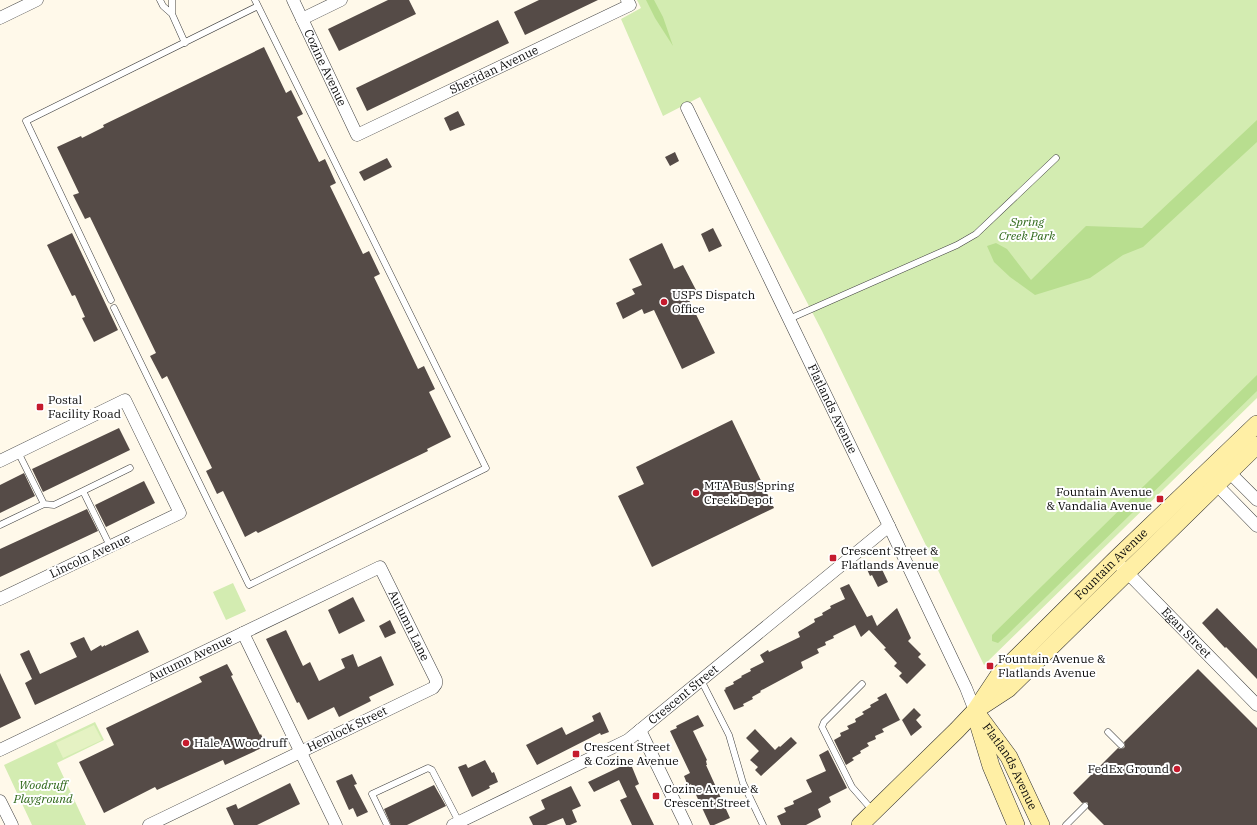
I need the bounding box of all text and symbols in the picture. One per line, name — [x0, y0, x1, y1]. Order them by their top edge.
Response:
street label: Cozine Avenue — [301, 27, 350, 108]
street label: Sheridan Avenue — [447, 42, 541, 97]
park label: Spring Creek Park — [999, 214, 1056, 243]
place label: USPS Dispatch Office — [672, 287, 756, 316]
marker: USPS Dispatch Office — [659, 297, 669, 307]
street label: Flatlands Avenue — [805, 361, 861, 456]
place label: Postal Facility Road — [48, 392, 121, 421]
marker: Postal Facility Road — [35, 402, 45, 412]
place label: MTA Bus Spring Creek Depot — [704, 478, 795, 507]
place label: Fountain Avenue & Vandalia Avenue — [1047, 484, 1152, 513]
marker: MTA Bus Spring Creek Depot — [691, 488, 701, 498]
marker: Fountain Avenue & Vandalia Avenue — [1155, 494, 1165, 504]
street label: Fountain Avenue — [1071, 525, 1151, 603]
street label: Lincoln Avenue — [47, 530, 133, 581]
place label: Crescent Street & Flatlands Avenue — [841, 543, 939, 572]
marker: Crescent Street & Flatlands Avenue — [828, 553, 838, 563]
street label: Autumn Lane — [386, 587, 433, 663]
street label: Egan Street — [1159, 604, 1215, 661]
street label: Autumn Avenue — [146, 631, 234, 685]
place label: Fountain Avenue & Flatlands Avenue — [998, 651, 1106, 680]
street label: Crescent Street — [645, 661, 721, 727]
marker: Fountain Avenue & Flatlands Avenue — [985, 661, 995, 671]
street label: Hemlock Street — [304, 703, 389, 754]
street label: Flatlands Avenue — [980, 720, 1041, 812]
place label: Hale A Woodruff — [194, 735, 288, 750]
marker: Hale A Woodruff — [181, 738, 191, 748]
place label: Crescent Street & Cozine Avenue — [584, 739, 679, 768]
marker: Crescent Street & Cozine Avenue — [571, 749, 581, 759]
place label: FedEx Ground — [1088, 761, 1169, 776]
marker: FedEx Ground — [1172, 764, 1182, 774]
park label: Woodruff Playground — [13, 777, 73, 806]
place label: Cozine Avenue & Crescent Street — [664, 781, 759, 810]
marker: Cozine Avenue & Crescent Street — [651, 791, 661, 801]

